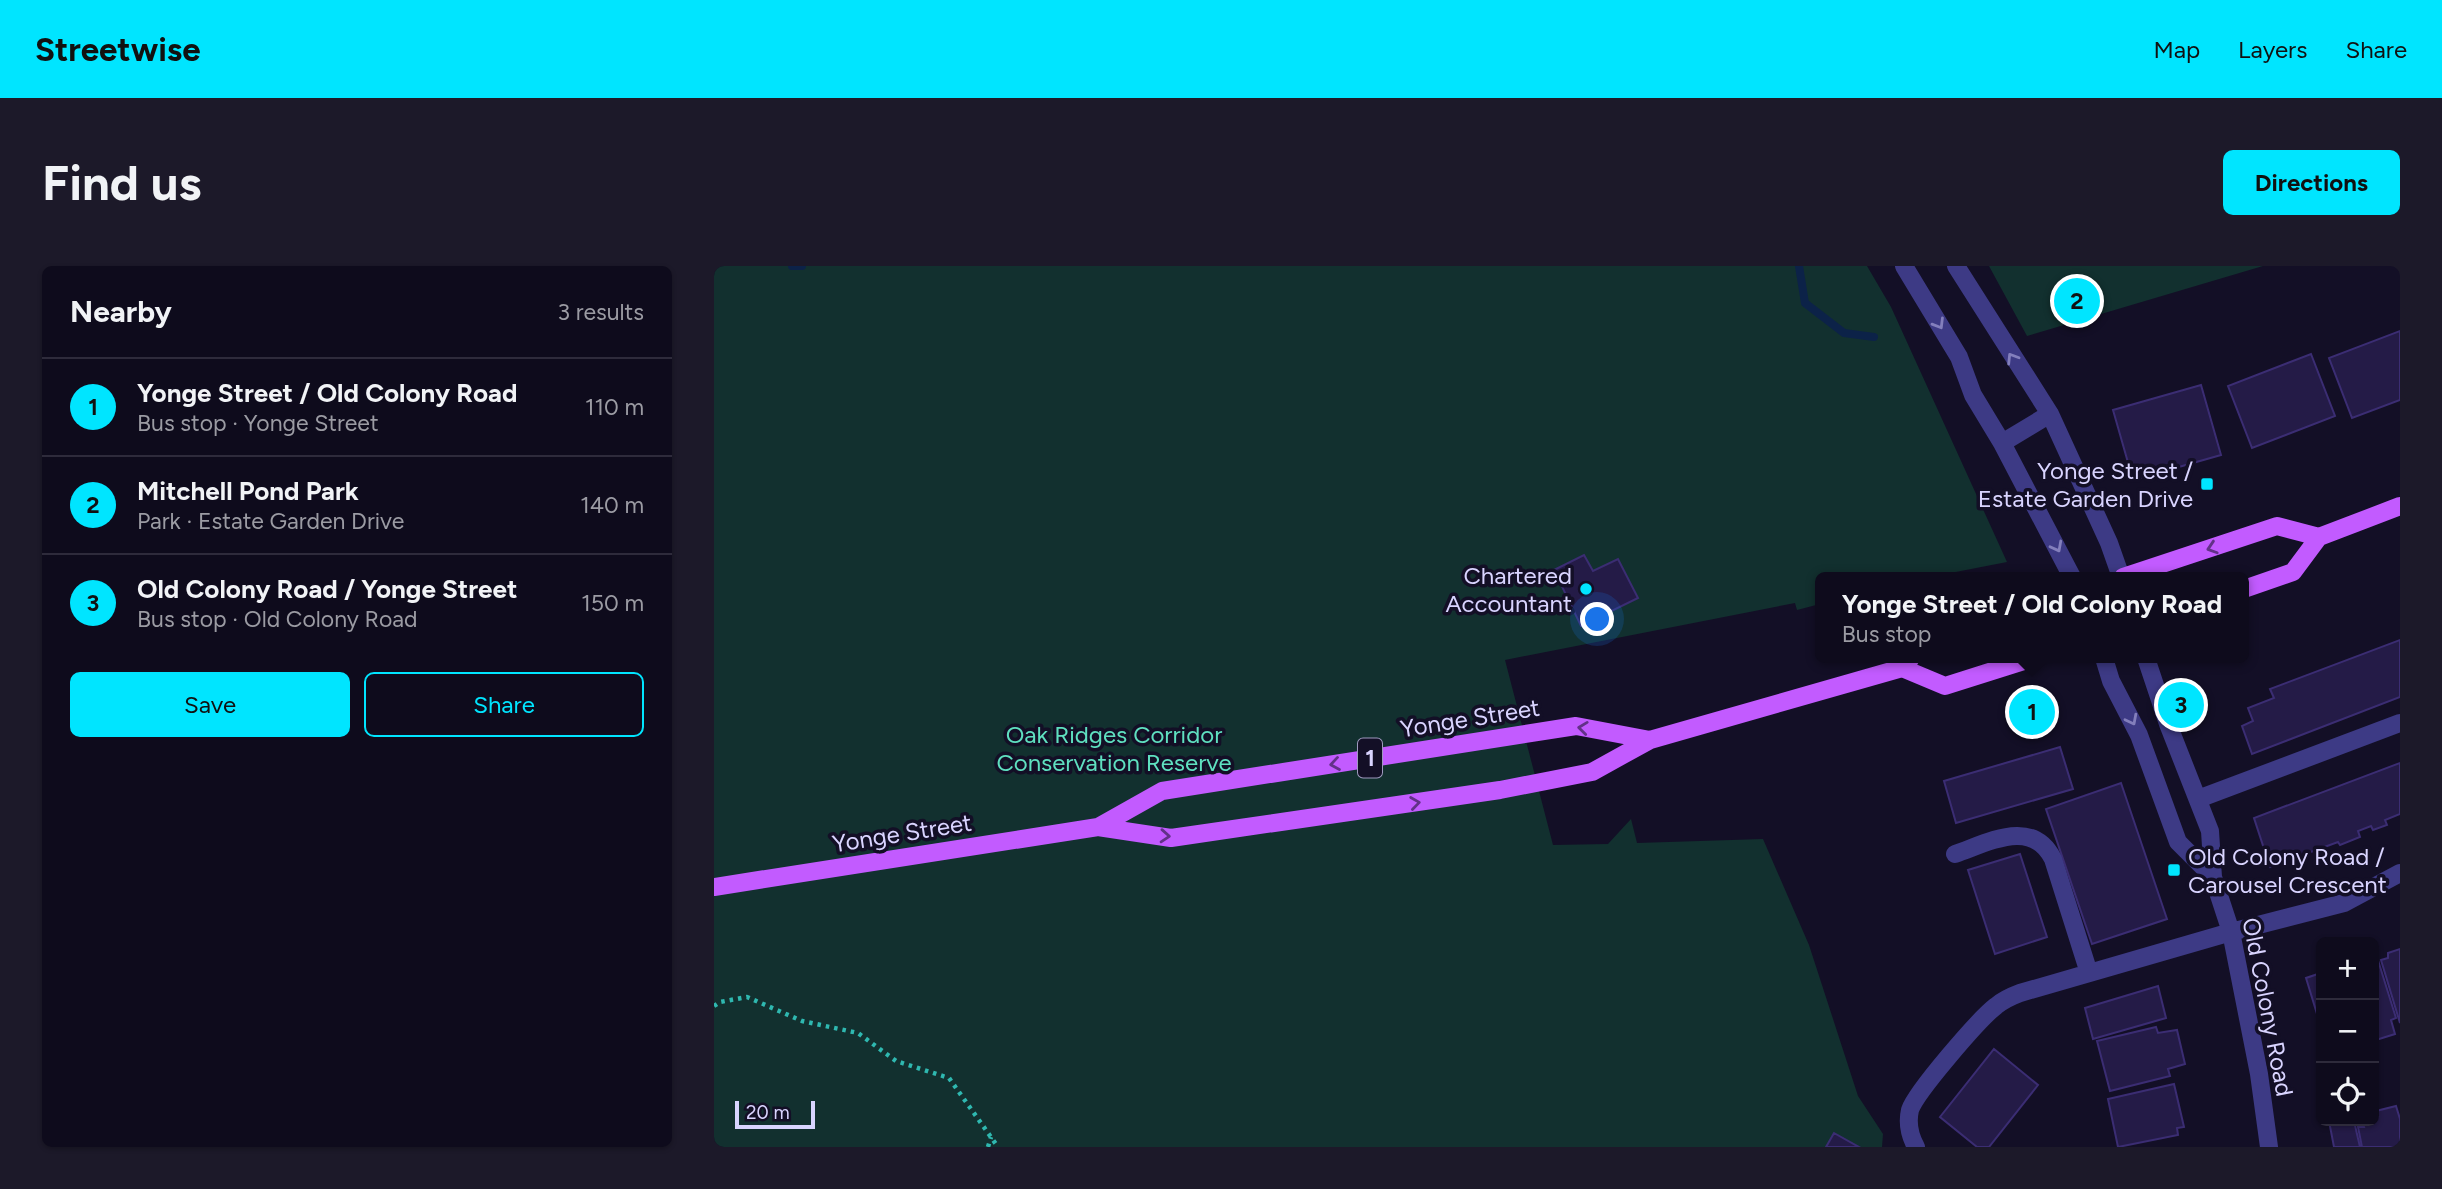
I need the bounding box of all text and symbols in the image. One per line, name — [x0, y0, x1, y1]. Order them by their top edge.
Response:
text: Streetwise — [35, 30, 201, 69]
text: Map — [2153, 35, 2200, 64]
text: Layers — [2238, 35, 2307, 64]
text: Share — [2345, 35, 2407, 64]
button: Directions — [2223, 150, 2400, 215]
text: Find us — [42, 153, 201, 212]
pin: 2 — [2054, 275, 2100, 327]
text: Nearby — [70, 293, 172, 330]
text: 3 results — [557, 298, 644, 326]
one-way arrow — [1931, 317, 1944, 330]
one-way arrow — [2008, 352, 2021, 365]
text: Yonge Street / Old Colony Road — [137, 377, 517, 409]
text: 1 — [88, 393, 98, 421]
text: 110 m — [585, 393, 644, 421]
text: Bus stop · Yonge Street — [137, 409, 379, 437]
place label: Yonge Street / Estate Garden Drive — [1978, 456, 2193, 513]
text: Mitchell Pond Park — [137, 475, 359, 507]
marker: Yonge Street / Estate Garden Drive — [2199, 476, 2215, 492]
text: 2 — [86, 491, 100, 519]
text: 140 m — [580, 491, 644, 519]
text: Park · Estate Garden Drive — [137, 507, 404, 535]
one-way arrow — [2049, 540, 2063, 552]
one-way arrow — [2206, 540, 2219, 554]
place label: Chartered Accountant — [1446, 561, 1572, 618]
popup — [1815, 572, 2249, 663]
text: Old Colony Road / Yonge Street — [137, 573, 517, 605]
marker: Chartered Accountant — [1578, 581, 1594, 597]
text: Yonge Street / Old Colony Road — [1842, 588, 2222, 620]
text: 3 — [87, 589, 99, 617]
text: 150 m — [581, 589, 644, 617]
your location — [1580, 602, 1614, 636]
text: Bus stop · Old Colony Road — [137, 605, 418, 633]
text: Bus stop — [1842, 620, 1931, 648]
button: Save — [70, 672, 350, 737]
button: Share — [364, 672, 644, 737]
pin: 3 — [2158, 679, 2204, 731]
pin: 1 — [2009, 686, 2055, 738]
street label: Yonge Street — [1398, 693, 1542, 743]
one-way arrow — [2123, 713, 2137, 725]
park label: Oak Ridges Corridor Conservation Reserve — [996, 720, 1232, 777]
one-way arrow — [1577, 720, 1589, 735]
road number: 1 — [1358, 738, 1382, 778]
one-way arrow — [1329, 756, 1340, 771]
one-way arrow — [1409, 795, 1421, 810]
street label: Yonge Street — [830, 808, 974, 858]
one-way arrow — [1160, 828, 1171, 843]
place label: Old Colony Road / Carousel Crescent — [2188, 842, 2387, 899]
marker: Old Colony Road / Carousel Crescent — [2166, 862, 2182, 878]
street label: Old Colony Road — [2236, 915, 2300, 1099]
map controls — [2316, 937, 2379, 1126]
button: + — [2316, 937, 2379, 1000]
button: − — [2316, 1000, 2379, 1063]
button: locate — [2316, 1063, 2379, 1126]
scale bar — [735, 1098, 816, 1130]
text: 20 m — [746, 1101, 790, 1124]

